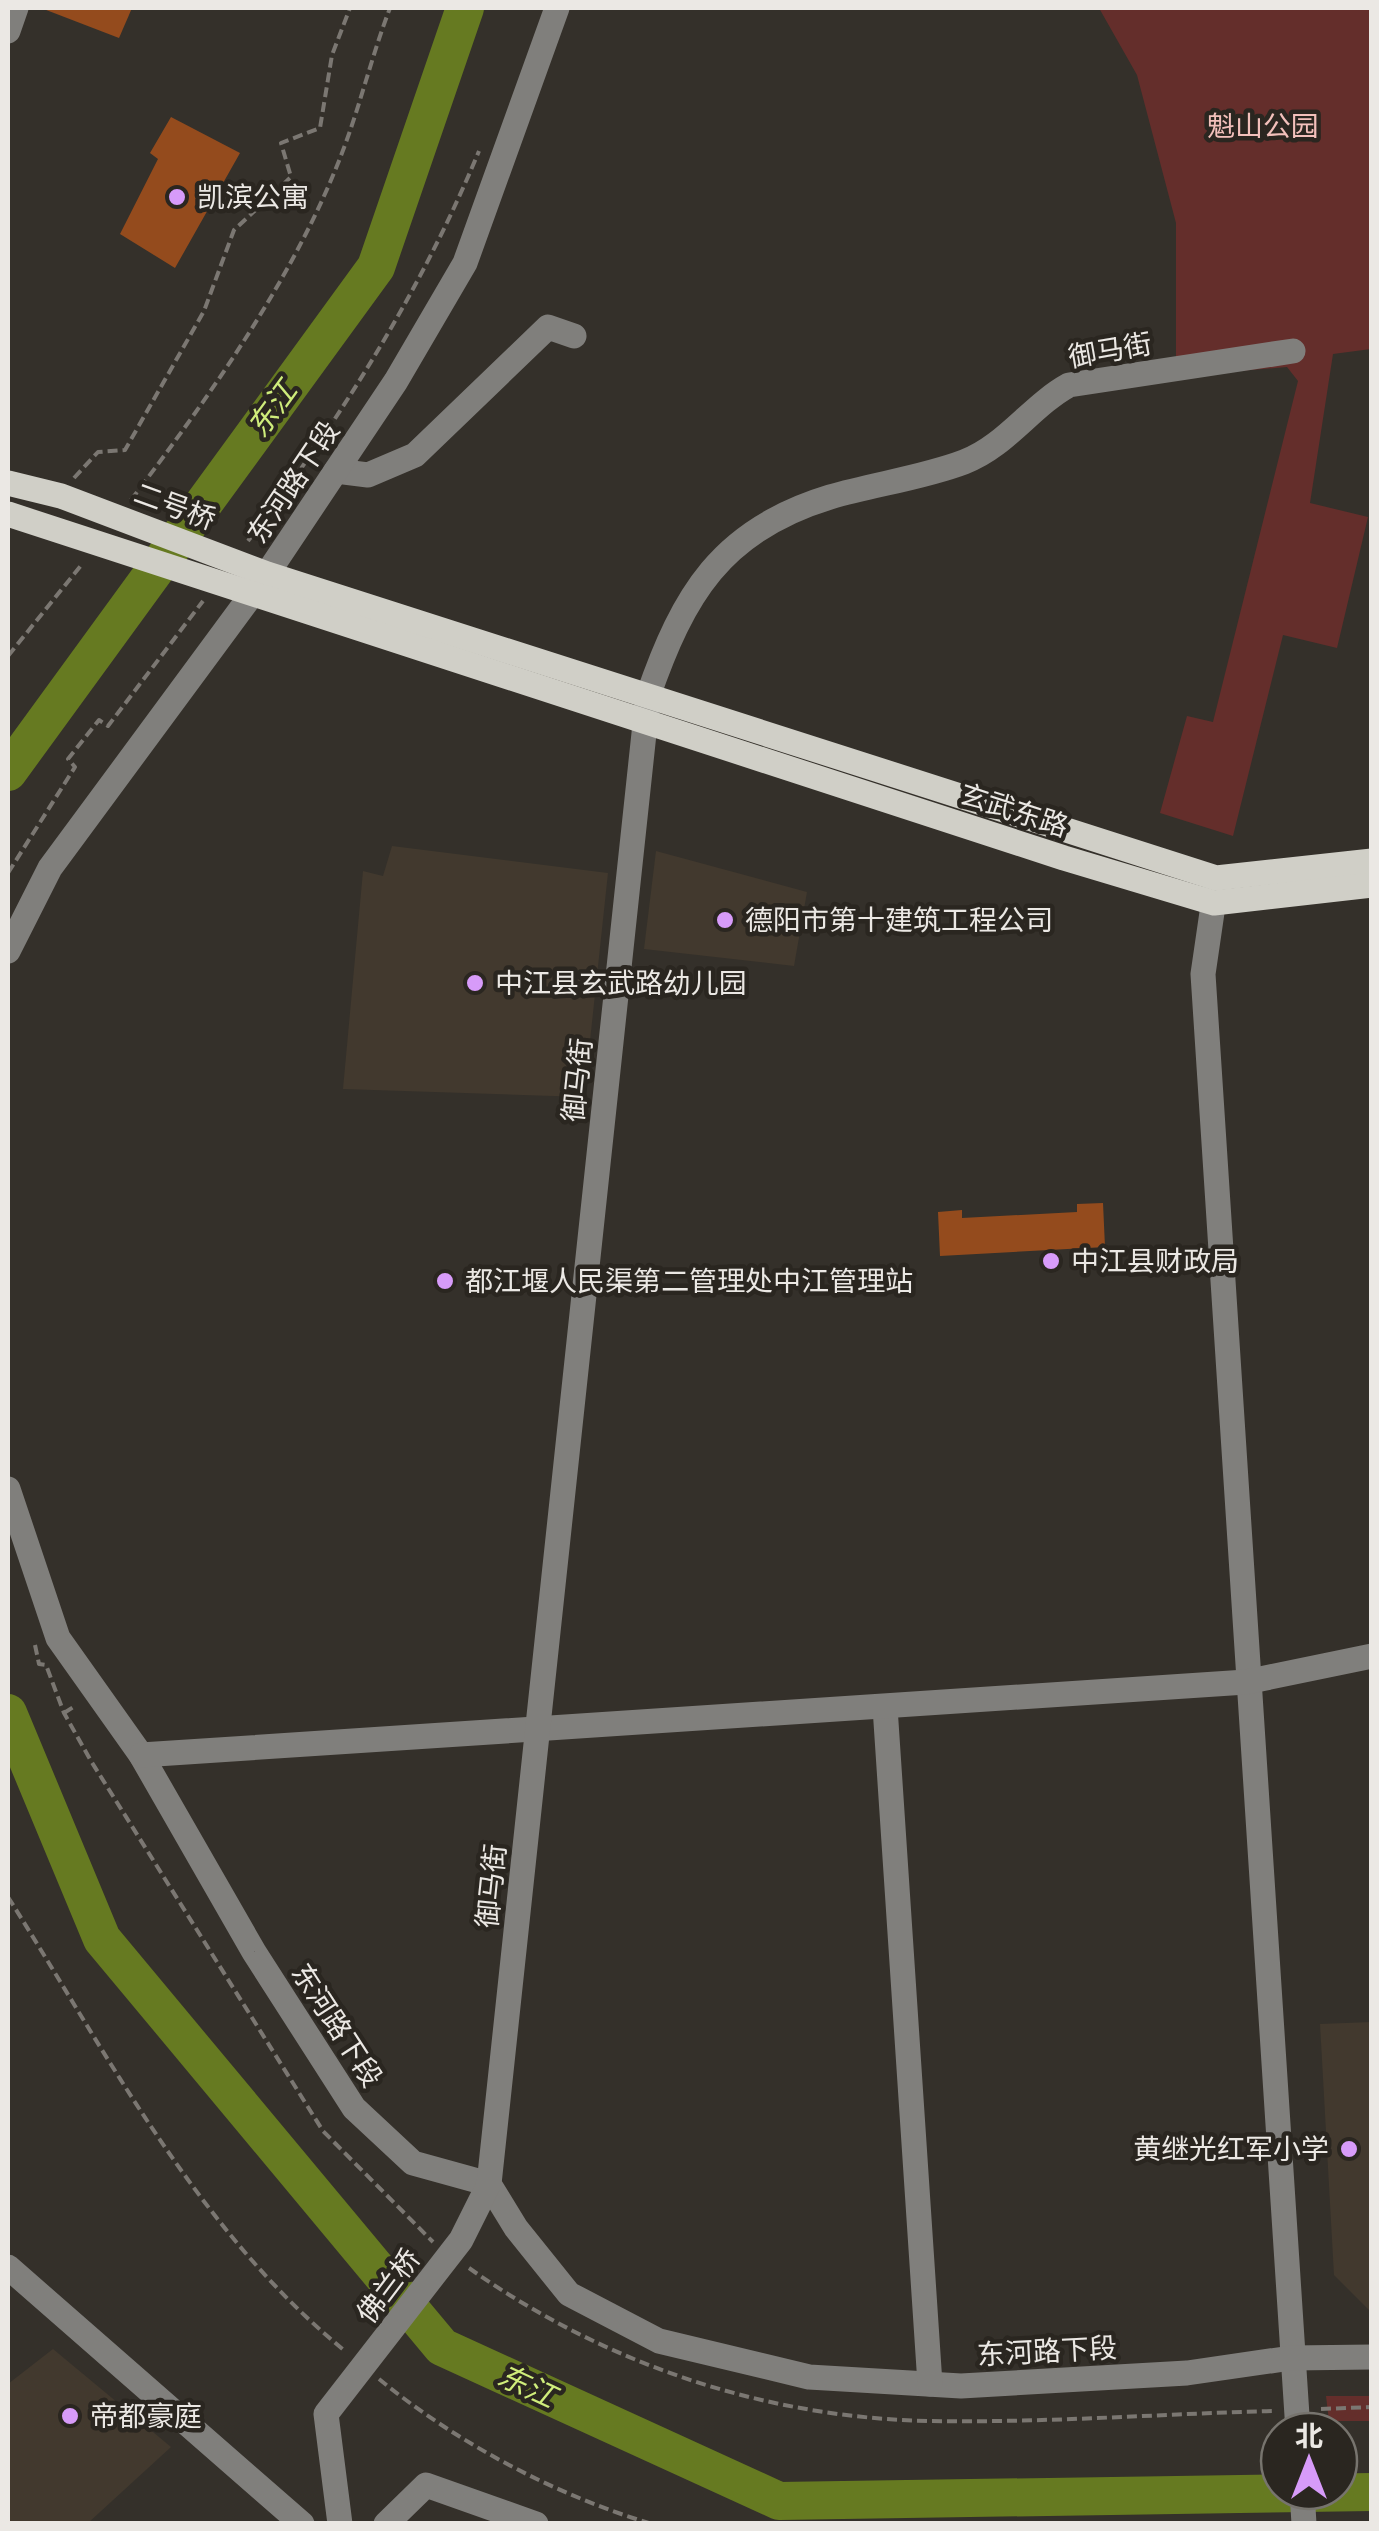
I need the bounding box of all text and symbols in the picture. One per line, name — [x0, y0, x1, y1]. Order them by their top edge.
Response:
park label: 魁山公园 — [1207, 109, 1319, 143]
place label: 凯滨公寓 — [197, 180, 309, 214]
marker: 凯滨公寓 — [166, 186, 188, 208]
street label: 御马街 — [1066, 326, 1154, 374]
water label: 东江 — [239, 371, 306, 444]
street label: 东河路下段 — [240, 414, 346, 550]
street label: 二号桥 — [130, 476, 220, 536]
street label: 玄武东路 — [955, 777, 1073, 843]
place label: 德阳市第十建筑工程公司 — [745, 903, 1053, 937]
marker: 德阳市第十建筑工程公司 — [714, 909, 736, 931]
place label: 中江县玄武路幼儿园 — [495, 966, 747, 1000]
marker: 中江县玄武路幼儿园 — [464, 972, 486, 994]
street label: 御马街 — [556, 1036, 598, 1124]
place label: 中江县财政局 — [1071, 1244, 1239, 1278]
marker: 中江县财政局 — [1040, 1250, 1062, 1272]
place label: 都江堰人民渠第二管理处中江管理站 — [465, 1264, 913, 1298]
marker: 都江堰人民渠第二管理处中江管理站 — [434, 1270, 456, 1292]
street label: 御马街 — [470, 1842, 512, 1930]
street label: 东河路下段 — [285, 1957, 389, 2093]
place label: 黄继光红军小学 — [1133, 2132, 1329, 2166]
marker: 黄继光红军小学 — [1338, 2138, 1360, 2160]
street label: 佛兰桥 — [349, 2242, 427, 2330]
street label: 东河路下段 — [976, 2330, 1118, 2372]
water label: 东江 — [492, 2357, 565, 2417]
place label: 帝都豪庭 — [90, 2399, 202, 2433]
marker: 帝都豪庭 — [59, 2405, 81, 2427]
north arrow — [1259, 2411, 1359, 2511]
text: 北 — [1295, 2419, 1323, 2453]

